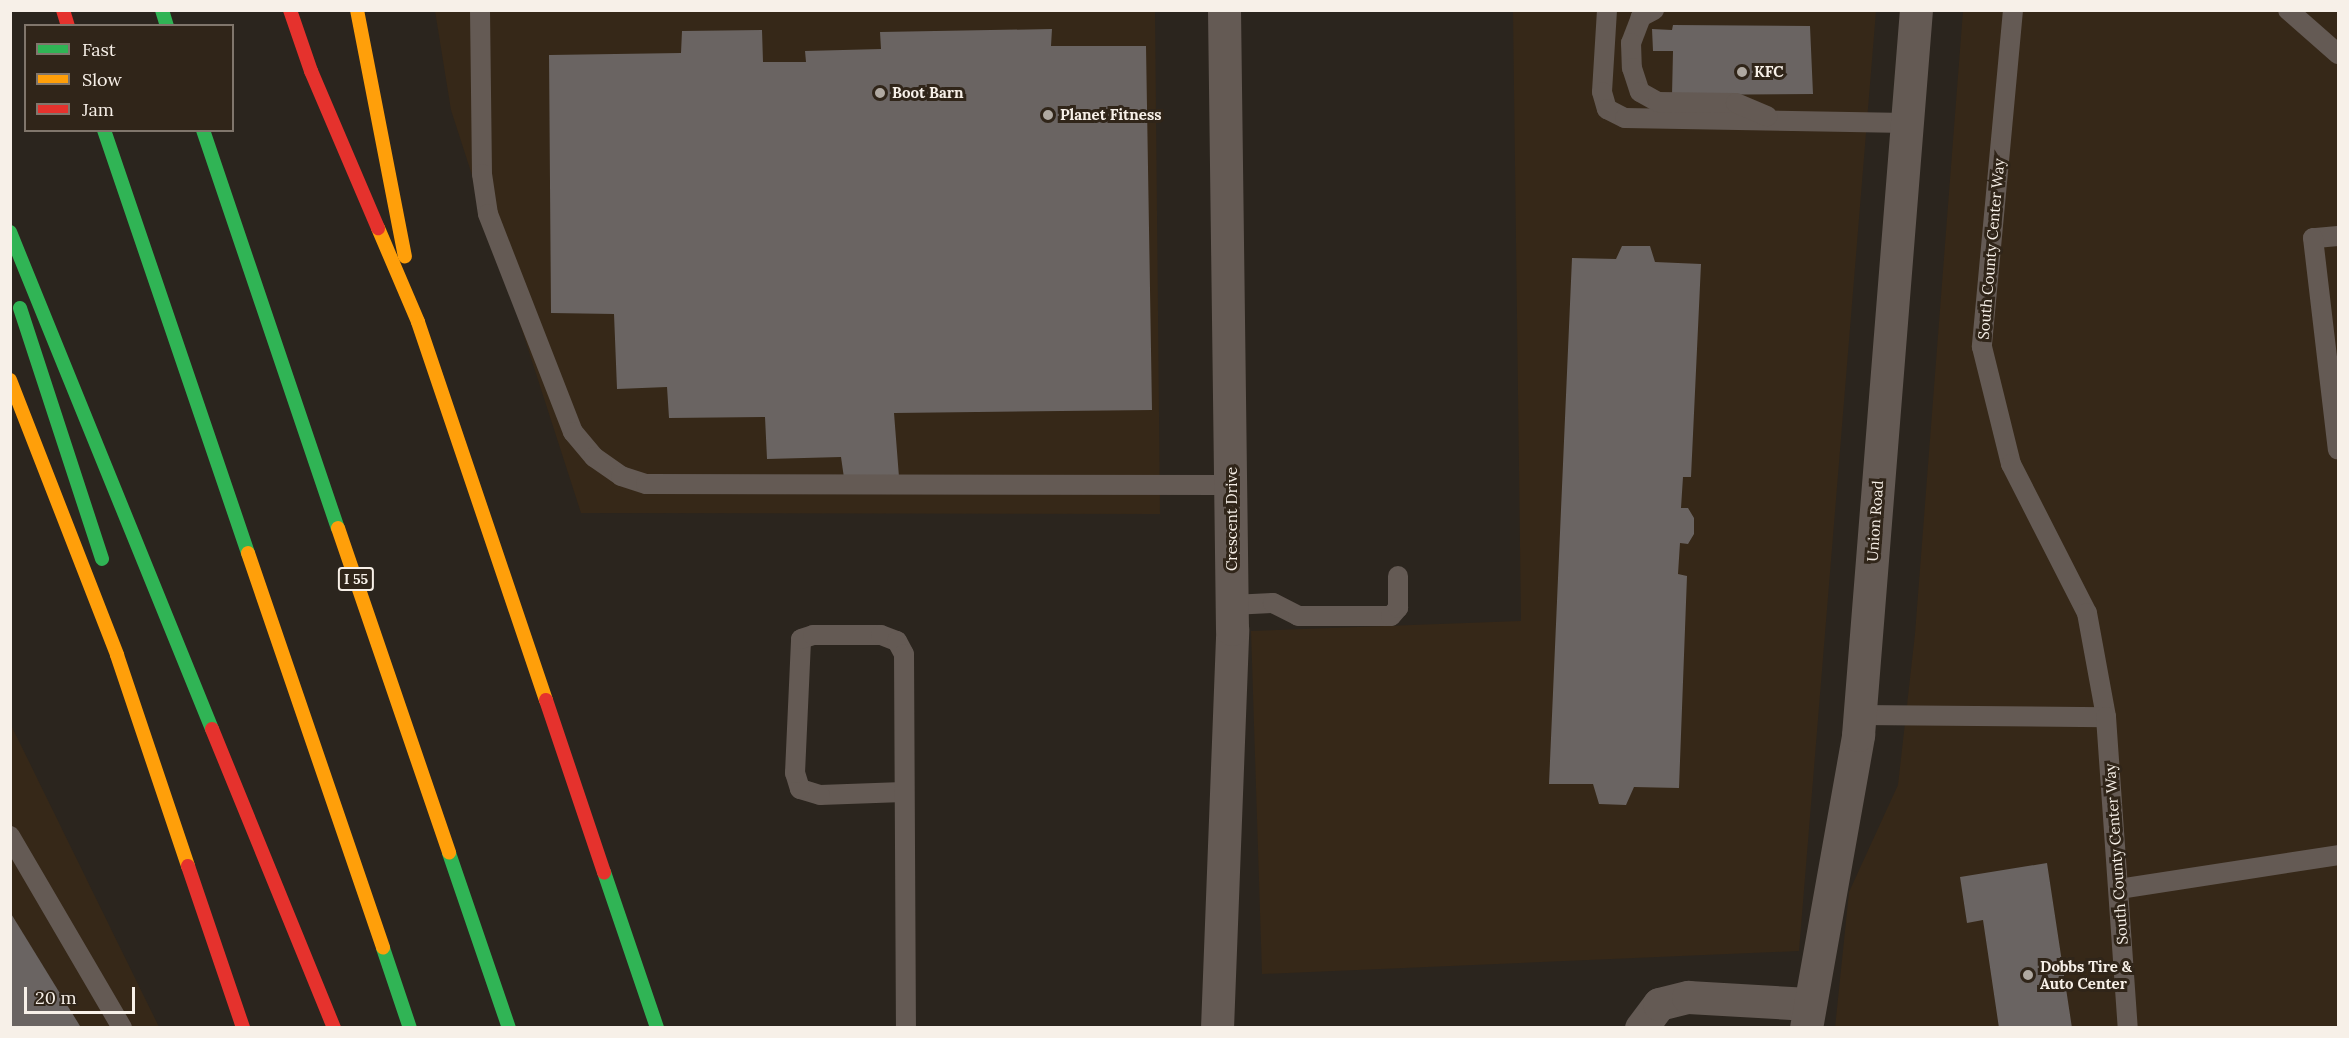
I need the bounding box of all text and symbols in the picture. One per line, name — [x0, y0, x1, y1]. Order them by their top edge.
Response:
legend — [24, 24, 234, 132]
text: Fast — [82, 38, 116, 61]
place label: KFC — [1754, 63, 1784, 81]
marker: KFC — [1735, 65, 1749, 79]
text: Slow — [82, 68, 122, 91]
place label: Boot Barn — [892, 84, 964, 102]
marker: Boot Barn — [873, 86, 887, 100]
text: Jam — [82, 98, 114, 121]
place label: Planet Fitness — [1060, 106, 1161, 124]
marker: Planet Fitness — [1041, 108, 1055, 122]
street label: South County Center Way — [1974, 158, 2008, 340]
street label: Crescent Drive — [1223, 467, 1241, 571]
street label: Union Road — [1863, 480, 1887, 562]
road number: I 55 — [336, 568, 376, 590]
street label: South County Center Way — [2101, 763, 2131, 945]
place label: Dobbs Tire & Auto Center — [2040, 957, 2132, 992]
marker: Dobbs Tire & Auto Center — [2021, 968, 2035, 982]
scale bar — [27, 975, 138, 1013]
text: 20 m — [35, 986, 77, 1009]

